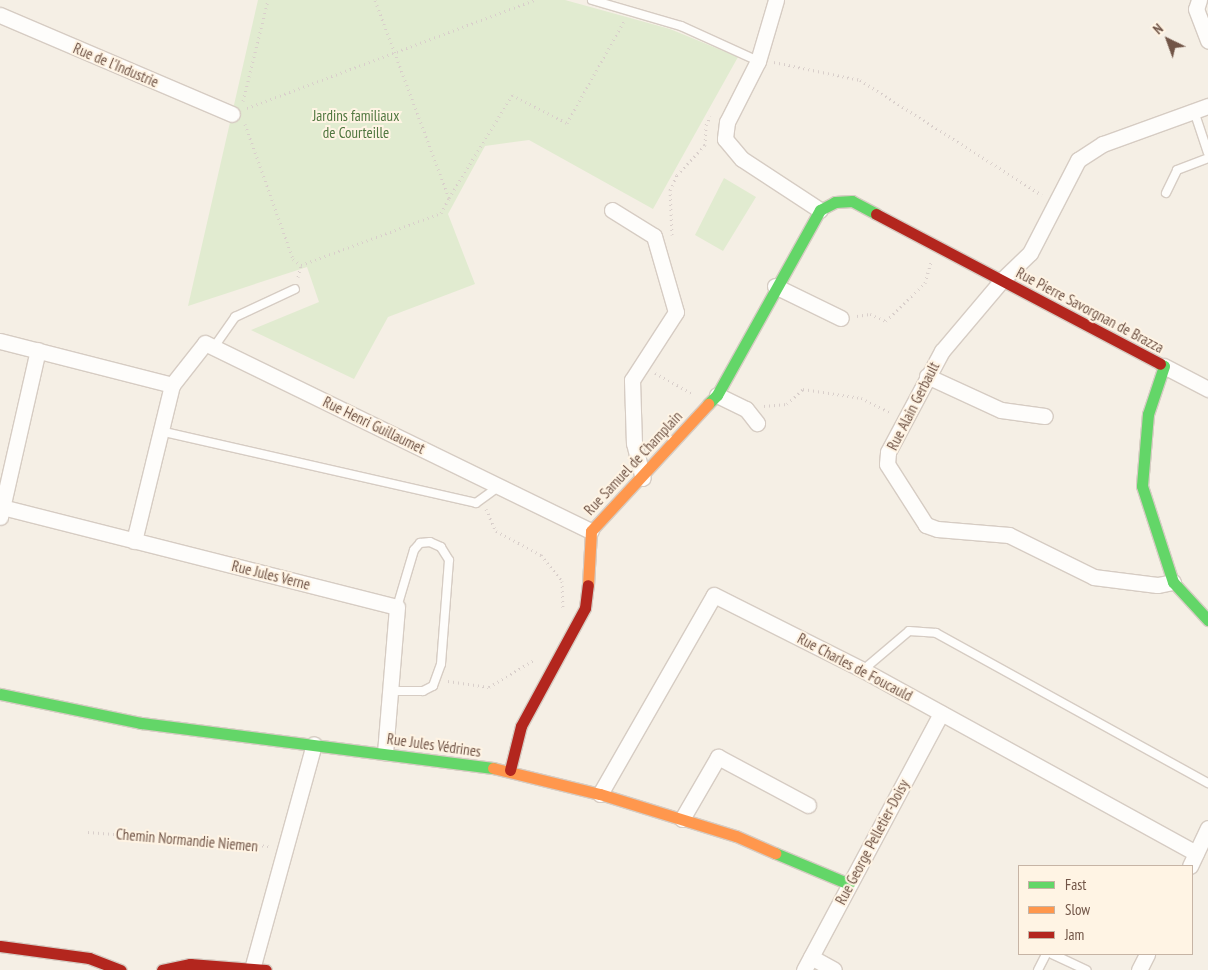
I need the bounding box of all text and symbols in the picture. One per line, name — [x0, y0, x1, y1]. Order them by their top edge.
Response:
north arrow — [1143, 15, 1193, 65]
text: N — [1149, 20, 1167, 38]
street label: Rue de l'Industrie — [71, 39, 161, 91]
park label: Jardins familiaux de Courteille — [313, 106, 399, 141]
street label: Rue Pierre Savorgnan de Brazza — [1013, 263, 1167, 357]
street label: Rue Alain Gerbault — [883, 359, 943, 453]
street label: Rue Henri Guillaumet — [320, 393, 428, 457]
street label: Rue Samuel de Champlain — [580, 407, 686, 519]
street label: Rue Jules Verne — [230, 557, 312, 593]
street label: Rue Charles de Foucauld — [794, 629, 916, 705]
street label: Rue Jules Védrines — [386, 729, 482, 761]
street label: Rue George Pelletier-Doisy — [831, 776, 913, 908]
street label: Chemin Normandie Niemen — [115, 825, 259, 855]
legend — [1018, 865, 1193, 955]
text: Fast — [1065, 875, 1086, 894]
text: Slow — [1065, 900, 1090, 919]
text: Jam — [1065, 925, 1084, 944]

